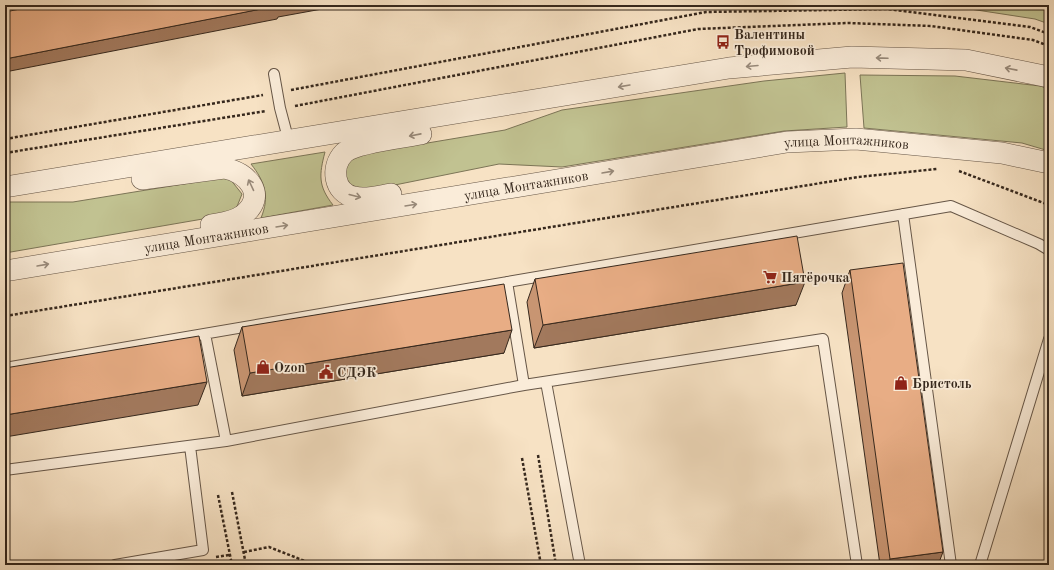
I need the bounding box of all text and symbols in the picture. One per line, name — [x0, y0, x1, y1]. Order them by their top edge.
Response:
place label: Валентины Трофимовой — [734, 28, 815, 59]
bus stop icon: Валентины Трофимовой — [715, 34, 731, 50]
one-way arrow — [876, 54, 889, 62]
one-way arrow — [746, 63, 759, 70]
one-way arrow — [1005, 65, 1018, 73]
one-way arrow — [618, 82, 631, 90]
one-way arrow — [409, 131, 422, 139]
street label: улица Монтажников — [783, 133, 910, 152]
one-way arrow — [601, 168, 614, 176]
street label: улица Монтажников — [463, 169, 590, 203]
one-way arrow — [246, 179, 254, 191]
one-way arrow — [349, 193, 362, 201]
one-way arrow — [404, 201, 417, 209]
street label: улица Монтажников — [143, 222, 270, 256]
one-way arrow — [275, 222, 288, 230]
one-way arrow — [37, 261, 50, 269]
supermarket icon: Пятёрочка — [762, 269, 778, 285]
place label: Пятёрочка — [781, 271, 850, 285]
shop icon: Ozon — [255, 359, 271, 375]
place label: Ozon — [274, 361, 305, 375]
public building icon: СДЭК — [318, 364, 334, 380]
place label: СДЭК — [337, 366, 377, 380]
shop icon: Бристоль — [893, 375, 909, 391]
place label: Бристоль — [912, 377, 972, 391]

